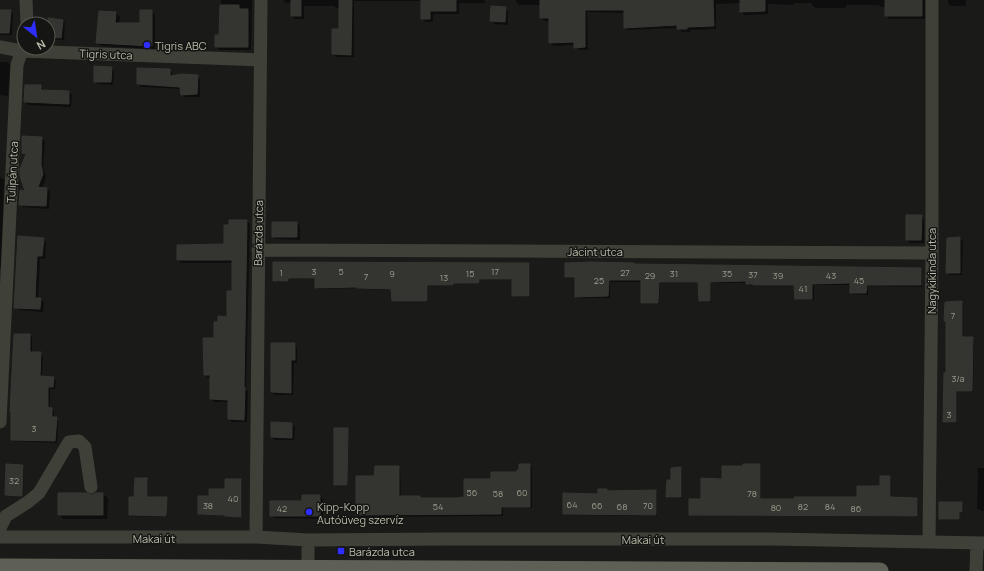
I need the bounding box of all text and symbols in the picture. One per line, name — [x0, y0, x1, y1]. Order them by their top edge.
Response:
north arrow — [16, 16, 56, 56]
text: N — [34, 37, 48, 54]
place label: Tigris ABC — [155, 38, 207, 53]
marker: Tigris ABC — [142, 40, 152, 50]
street label: Tigris utca — [79, 46, 133, 62]
street label: Tulipán utca — [3, 141, 21, 203]
street label: Barázda utca — [250, 200, 266, 266]
street label: Nagykikinda utca — [924, 228, 939, 314]
street label: Jácint utca — [567, 244, 623, 259]
house number: 3 — [312, 265, 317, 278]
house number: 5 — [338, 265, 344, 278]
house number: 17 — [491, 265, 499, 278]
house number: 1 — [279, 266, 283, 279]
house number: 27 — [620, 266, 630, 279]
house number: 9 — [389, 267, 395, 280]
house number: 15 — [466, 267, 474, 280]
house number: 31 — [670, 267, 678, 280]
house number: 35 — [722, 267, 732, 280]
house number: 37 — [748, 268, 758, 281]
house number: 29 — [645, 269, 655, 282]
house number: 39 — [773, 269, 783, 282]
house number: 43 — [826, 269, 836, 282]
house number: 7 — [364, 270, 369, 283]
house number: 13 — [440, 271, 448, 284]
house number: 25 — [594, 274, 604, 287]
house number: 45 — [854, 274, 864, 287]
house number: 41 — [799, 282, 807, 295]
house number: 7 — [951, 309, 956, 322]
house number: 3/a — [951, 372, 965, 385]
house number: 3 — [947, 408, 952, 421]
house number: 3 — [32, 422, 37, 435]
house number: 32 — [9, 474, 19, 487]
house number: 56 — [467, 486, 478, 499]
house number: 60 — [516, 486, 528, 499]
house number: 58 — [493, 487, 503, 500]
house number: 78 — [747, 487, 757, 500]
house number: 40 — [228, 492, 238, 505]
house number: 64 — [567, 498, 577, 511]
house number: 38 — [203, 499, 213, 512]
place label: Kipp-Kopp Autóüveg szervíz — [317, 499, 404, 527]
house number: 66 — [591, 499, 603, 512]
house number: 70 — [643, 499, 653, 512]
house number: 54 — [433, 500, 443, 513]
house number: 68 — [617, 500, 627, 513]
house number: 82 — [798, 500, 808, 513]
house number: 84 — [825, 500, 835, 513]
house number: 80 — [771, 501, 781, 514]
house number: 42 — [277, 502, 287, 515]
house number: 86 — [851, 502, 862, 515]
marker: Kipp-Kopp Autóüveg szervíz — [304, 507, 314, 517]
street label: Makai út — [133, 531, 175, 546]
street label: Makai út — [622, 532, 664, 547]
place label: Barázda utca — [349, 544, 415, 559]
marker: Barázda utca — [336, 546, 346, 556]

